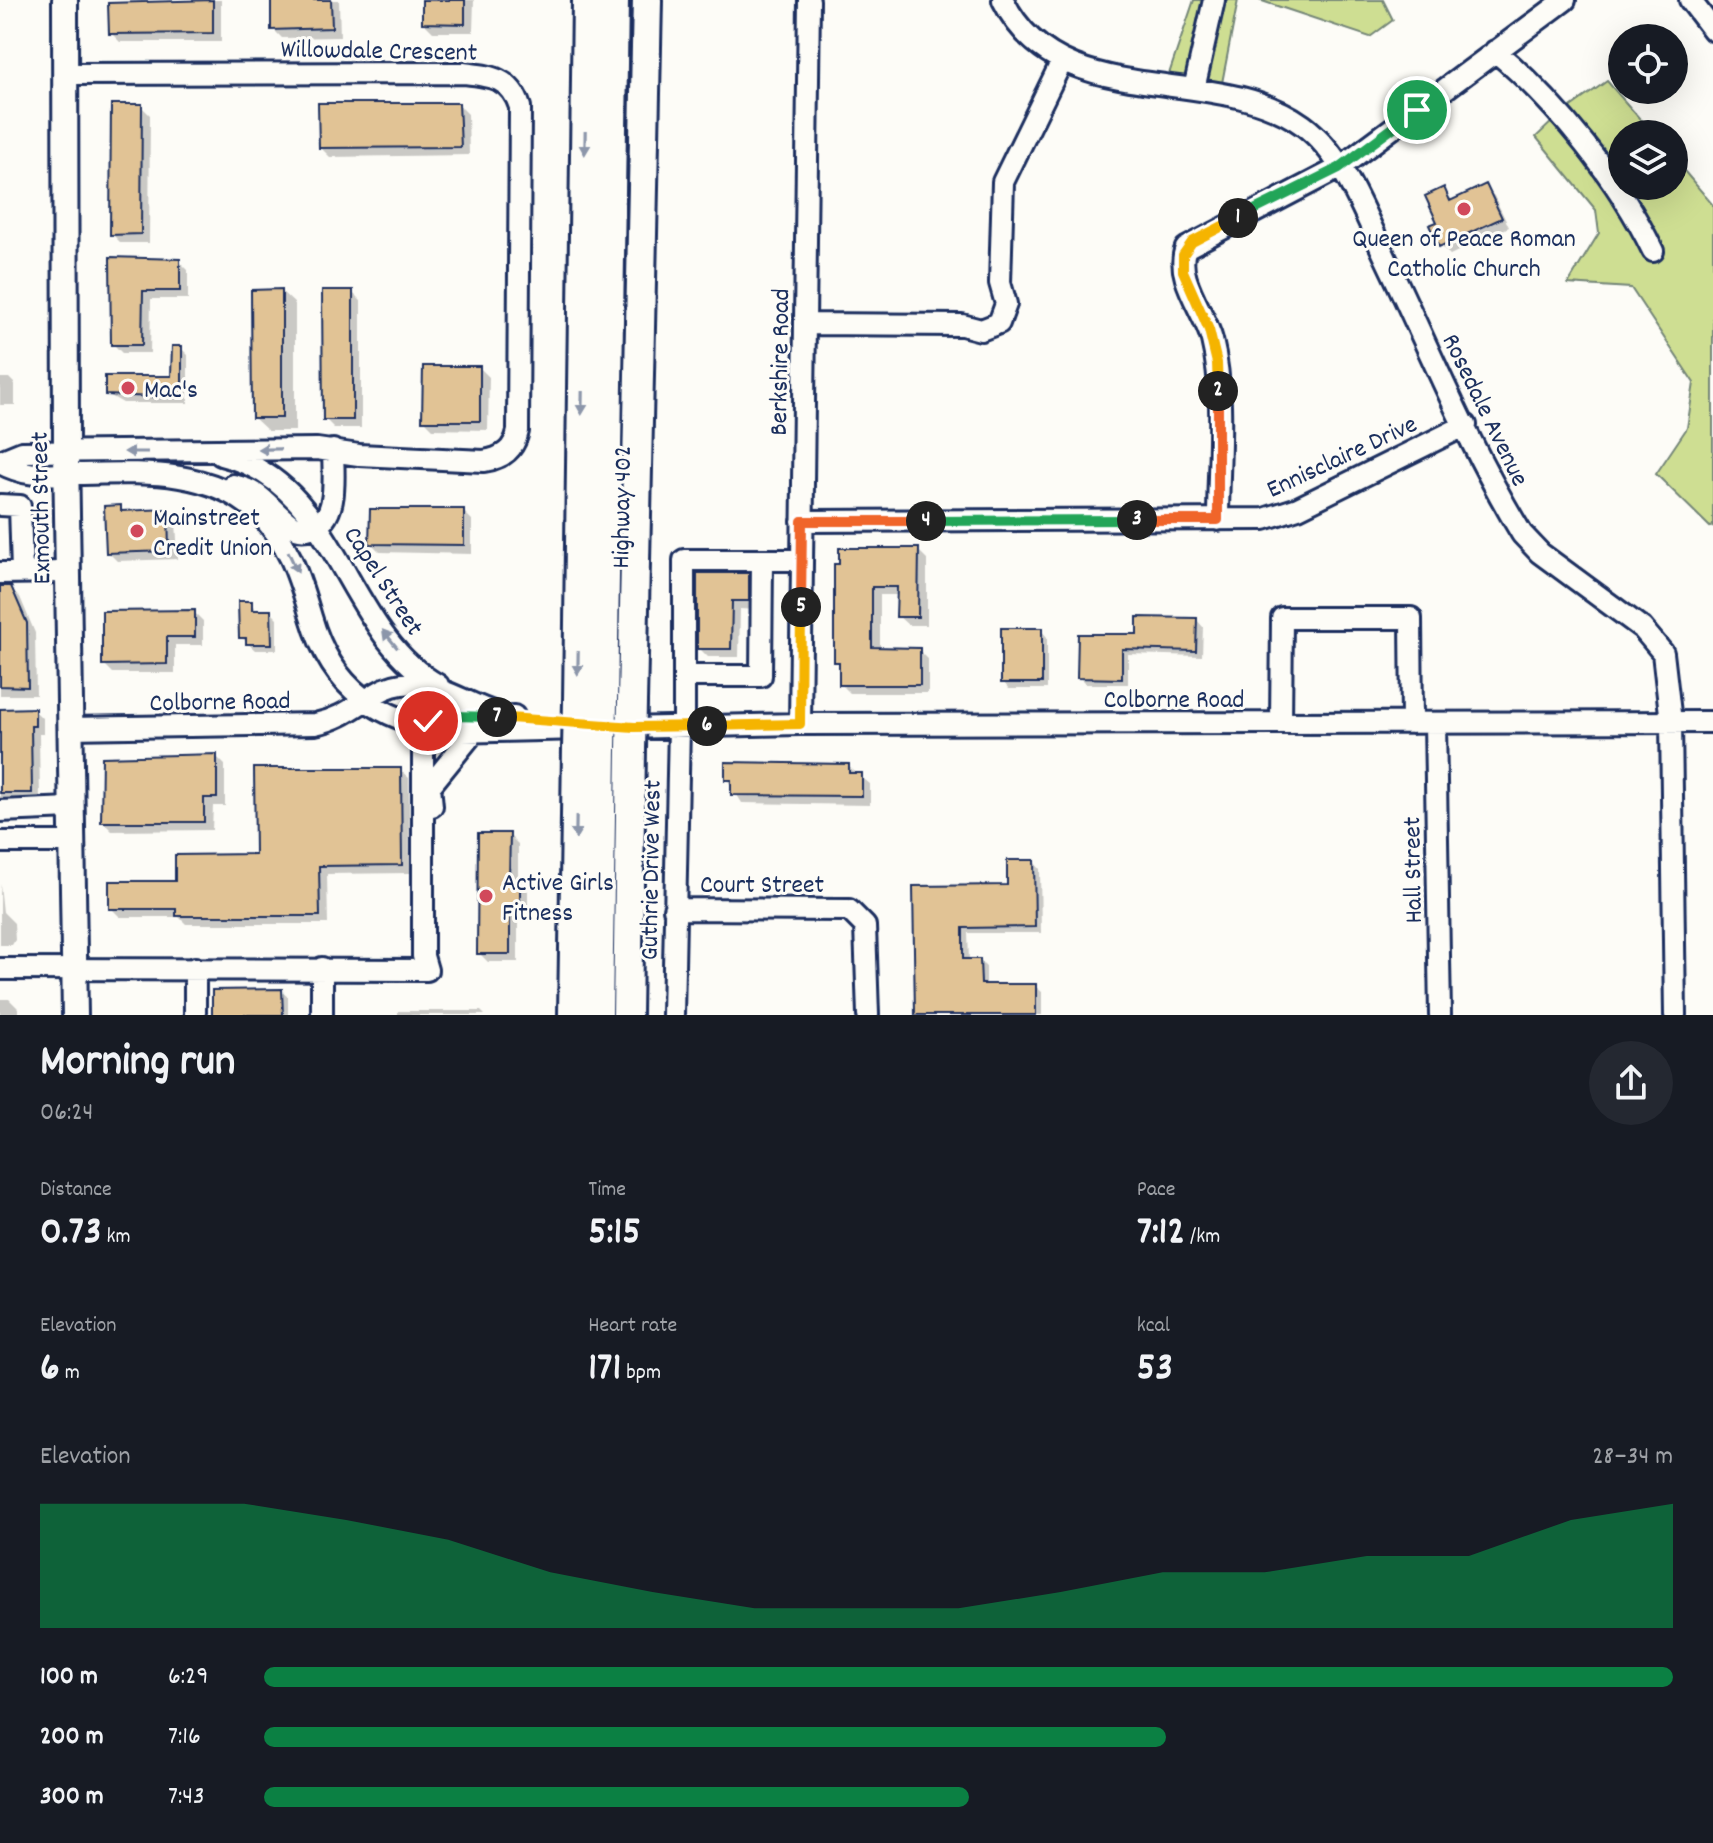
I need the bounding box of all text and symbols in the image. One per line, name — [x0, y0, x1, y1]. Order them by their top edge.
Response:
map controls — [1608, 24, 1688, 200]
button: locate — [1608, 24, 1688, 104]
street label: Willowdale Crescent — [280, 32, 478, 73]
pin — [1383, 76, 1451, 144]
icon: arrive — [1395, 88, 1439, 132]
button: layers — [1608, 120, 1688, 200]
one-way arrow — [579, 131, 591, 156]
pin: 1 — [1218, 198, 1258, 238]
marker: Queen of Peace Roman Catholic Church — [1455, 200, 1473, 218]
text: 1 — [1236, 202, 1240, 233]
place label: Queen of Peace Roman Catholic Church — [1352, 222, 1576, 289]
street label: Berkshire Road — [762, 288, 801, 436]
street label: Rosedale Avenue — [1431, 328, 1537, 493]
pin: 2 — [1198, 371, 1238, 411]
place label: Mac's — [144, 373, 198, 410]
text: 2 — [1213, 375, 1223, 406]
marker: Mac's — [119, 379, 137, 397]
one-way arrow — [575, 391, 588, 416]
street label: Ennisclaire Drive — [1261, 407, 1424, 509]
street label: Exmouth Street — [23, 431, 62, 585]
one-way arrow — [256, 443, 281, 455]
street label: Highway 402 — [604, 445, 643, 569]
one-way arrow — [123, 446, 148, 458]
pin: 3 — [1117, 500, 1157, 540]
place label: Mainstreet Credit Union — [153, 501, 272, 568]
pin: 4 — [906, 501, 946, 541]
text: 3 — [1132, 504, 1142, 535]
text: 4 — [921, 505, 931, 536]
street label: Capel Street — [333, 520, 432, 644]
marker: Mainstreet Credit Union — [128, 522, 146, 540]
one-way arrow — [286, 550, 300, 573]
pin: 5 — [781, 587, 821, 627]
text: 5 — [796, 591, 806, 622]
one-way arrow — [382, 629, 399, 649]
one-way arrow — [572, 651, 584, 676]
street label: Colborne Road — [1103, 683, 1245, 720]
street label: Colborne Road — [149, 684, 291, 723]
pin — [394, 687, 462, 755]
pin: 7 — [477, 697, 517, 737]
icon: check — [406, 699, 450, 743]
text: 7 — [493, 701, 501, 732]
pin: 6 — [687, 706, 727, 746]
text: 6 — [702, 710, 712, 741]
street label: Guthrie Drive West — [632, 779, 673, 961]
one-way arrow — [570, 815, 582, 840]
street label: Hall Street — [1395, 816, 1434, 924]
place label: Active Girls Fitness — [502, 866, 614, 933]
street label: Court Street — [700, 868, 824, 905]
marker: Active Girls Fitness — [477, 887, 495, 905]
text: Morning run — [40, 1033, 235, 1096]
button: share — [1589, 1041, 1673, 1125]
text: 06:24 — [40, 1095, 93, 1132]
text: Distance — [40, 1175, 112, 1206]
text: Time — [588, 1175, 626, 1206]
text: Pace — [1137, 1175, 1176, 1206]
text: 0.73 — [40, 1206, 102, 1263]
text: 5:15 — [588, 1206, 641, 1263]
text: 7:12 — [1137, 1206, 1185, 1263]
text: km — [102, 1222, 131, 1253]
text: /km — [1185, 1222, 1220, 1253]
text: Elevation — [40, 1311, 117, 1342]
text: Heart rate — [588, 1311, 677, 1342]
text: kcal — [1137, 1311, 1170, 1342]
text: 6 — [40, 1342, 60, 1399]
text: 171 — [588, 1342, 621, 1399]
text: 53 — [1137, 1342, 1173, 1399]
text: m — [60, 1358, 80, 1389]
text: bpm — [621, 1358, 661, 1389]
text: Elevation — [40, 1439, 130, 1476]
text: 28–34 m — [1592, 1439, 1673, 1476]
text: 100 m — [40, 1659, 98, 1696]
text: 6:29 — [168, 1659, 208, 1696]
text: 200 m — [40, 1719, 104, 1756]
text: 7:16 — [168, 1719, 201, 1756]
text: 300 m — [40, 1779, 104, 1816]
text: 7:43 — [168, 1779, 205, 1816]

